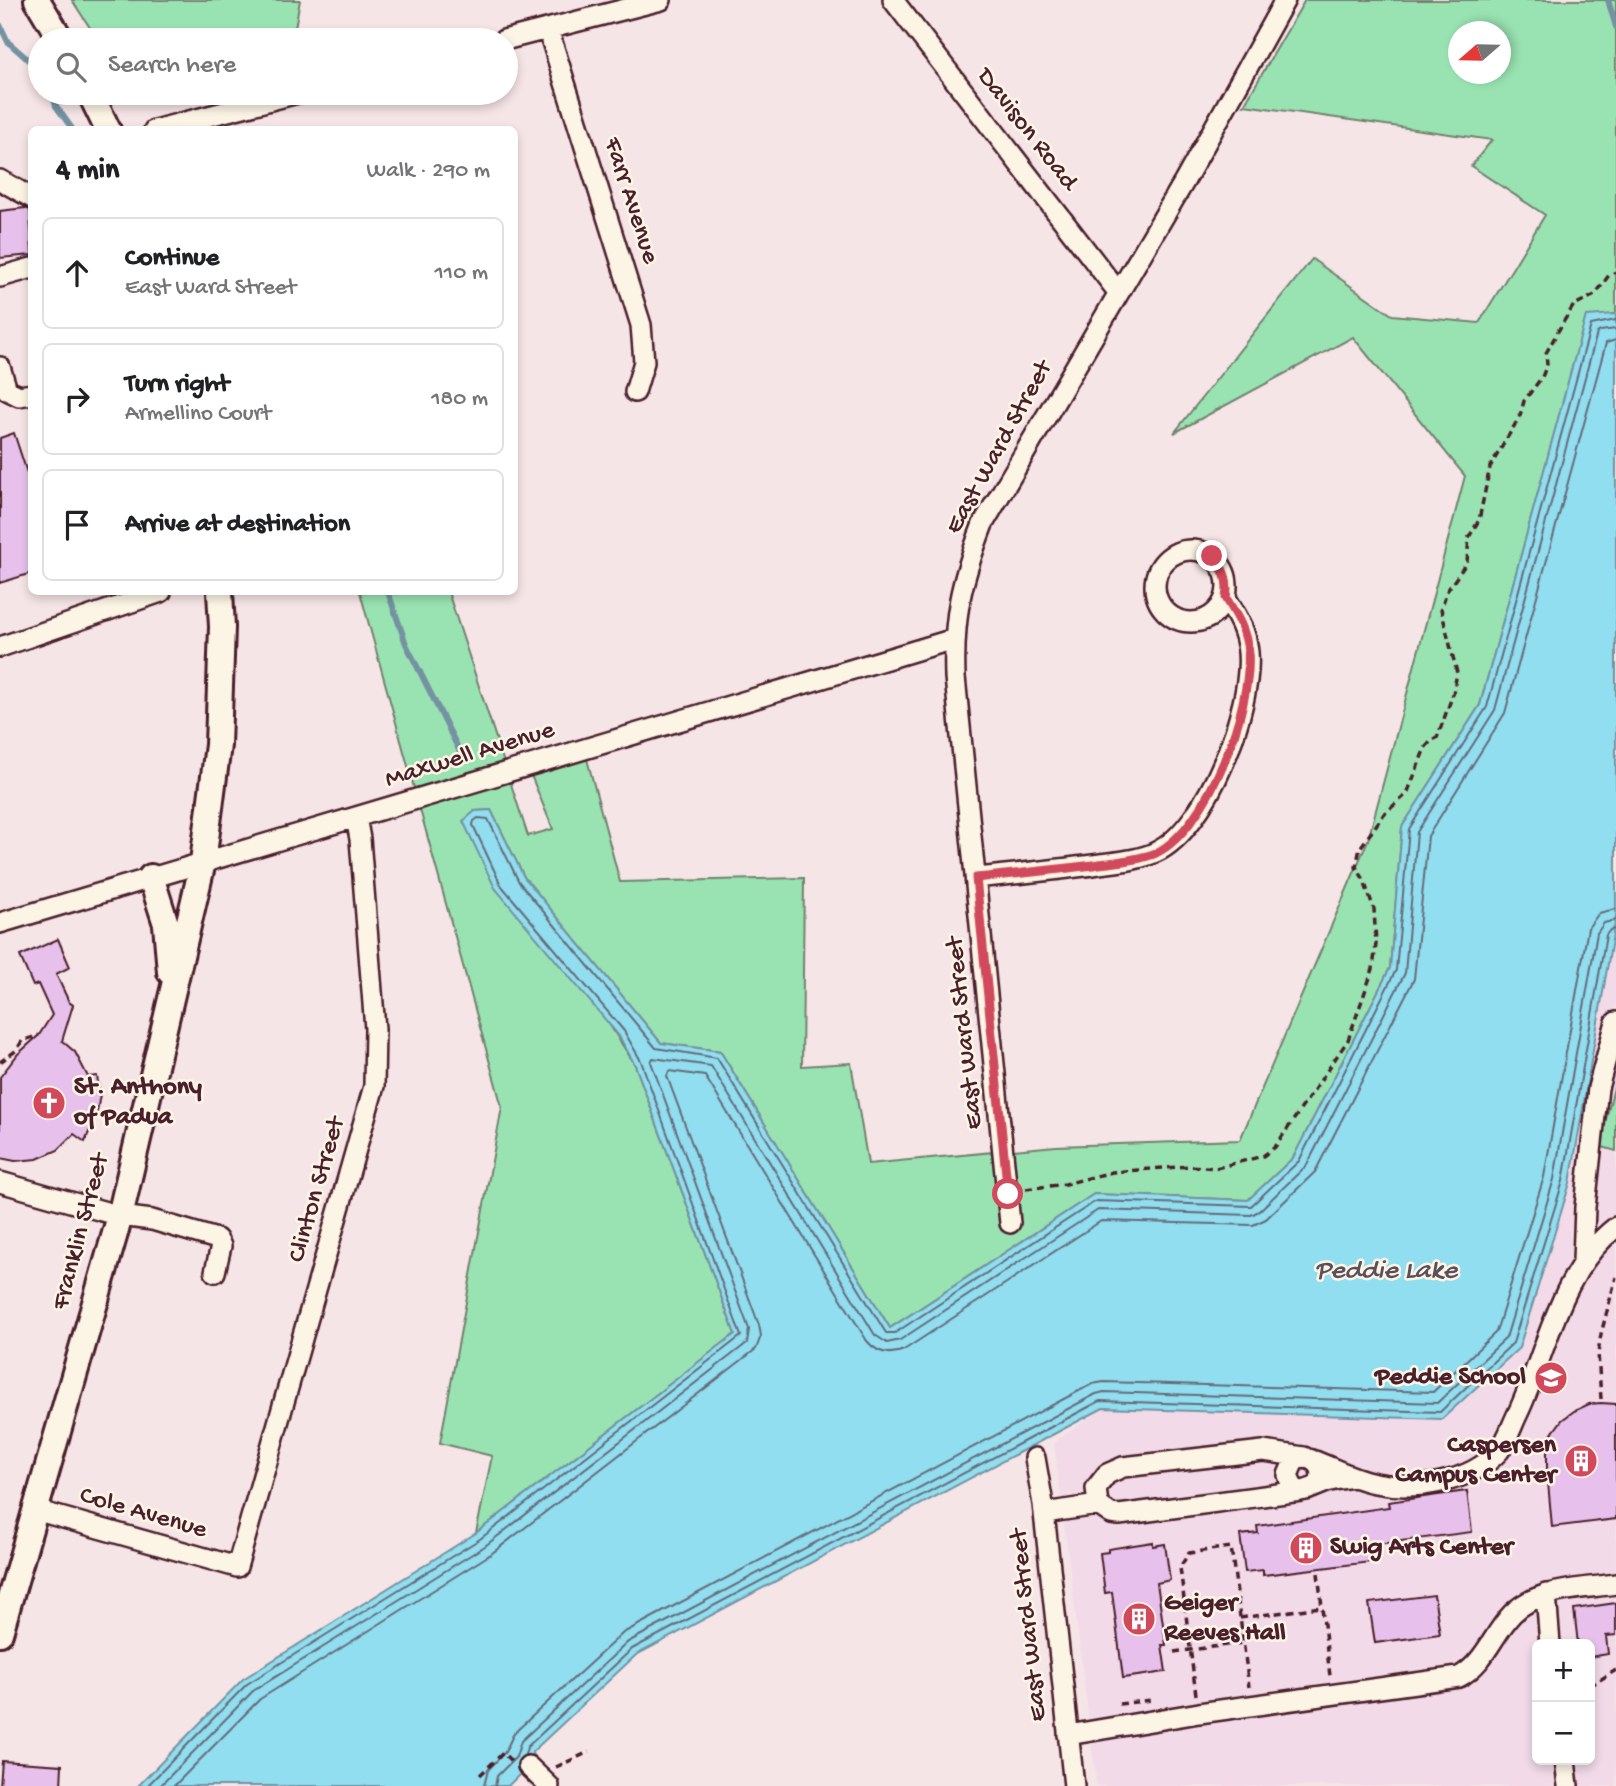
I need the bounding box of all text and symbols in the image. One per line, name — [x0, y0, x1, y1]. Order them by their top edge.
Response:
north arrow — [1448, 21, 1511, 84]
search box — [28, 28, 518, 105]
icon: search — [52, 48, 90, 86]
text: Search here — [108, 51, 236, 82]
street label: Davison Road — [967, 61, 1085, 199]
street label: Farr Avenue — [595, 133, 665, 268]
text: 4 min — [56, 154, 119, 189]
text: Walk · 290 m — [367, 158, 490, 185]
text: Continue — [125, 244, 219, 275]
icon: ahead — [58, 254, 96, 292]
text: 110 m — [435, 260, 488, 287]
text: East Ward Street — [125, 275, 296, 302]
street label: East Ward Street — [940, 354, 1062, 540]
text: Turn right — [125, 370, 229, 401]
icon: right — [58, 380, 96, 418]
text: 180 m — [431, 386, 488, 413]
text: Armellino Court — [125, 401, 271, 428]
icon: arrive — [58, 506, 96, 544]
text: Arrive at destination — [125, 510, 350, 541]
route end — [1196, 540, 1227, 571]
street label: Maxwell Avenue — [382, 715, 559, 796]
street label: East Ward Street — [940, 933, 992, 1131]
place label: St. Anthony of Padua — [73, 1073, 202, 1134]
church icon: St. Anthony of Padua — [30, 1084, 68, 1122]
street label: Clinton Street — [282, 1111, 354, 1266]
street label: Franklin Street — [46, 1148, 118, 1314]
route start — [992, 1178, 1023, 1209]
water label: Peddie Lake — [1315, 1255, 1459, 1288]
school or university icon: Peddie School — [1532, 1359, 1570, 1397]
place label: Peddie School — [1373, 1363, 1526, 1394]
place label: Caspersen Campus Center — [1395, 1431, 1559, 1492]
building icon: Caspersen Campus Center — [1562, 1442, 1600, 1480]
street label: Cole Avenue — [76, 1481, 211, 1547]
street label: East Ward Street — [1004, 1525, 1056, 1723]
building icon: Swig Arts Center — [1287, 1529, 1325, 1567]
place label: Swig Arts Center — [1330, 1533, 1516, 1564]
place label: Geiger Reeves Hall — [1163, 1589, 1286, 1650]
building icon: Geiger Reeves Hall — [1120, 1600, 1158, 1638]
map controls — [1532, 1639, 1595, 1765]
button: + — [1532, 1639, 1595, 1702]
button: − — [1532, 1702, 1595, 1765]

